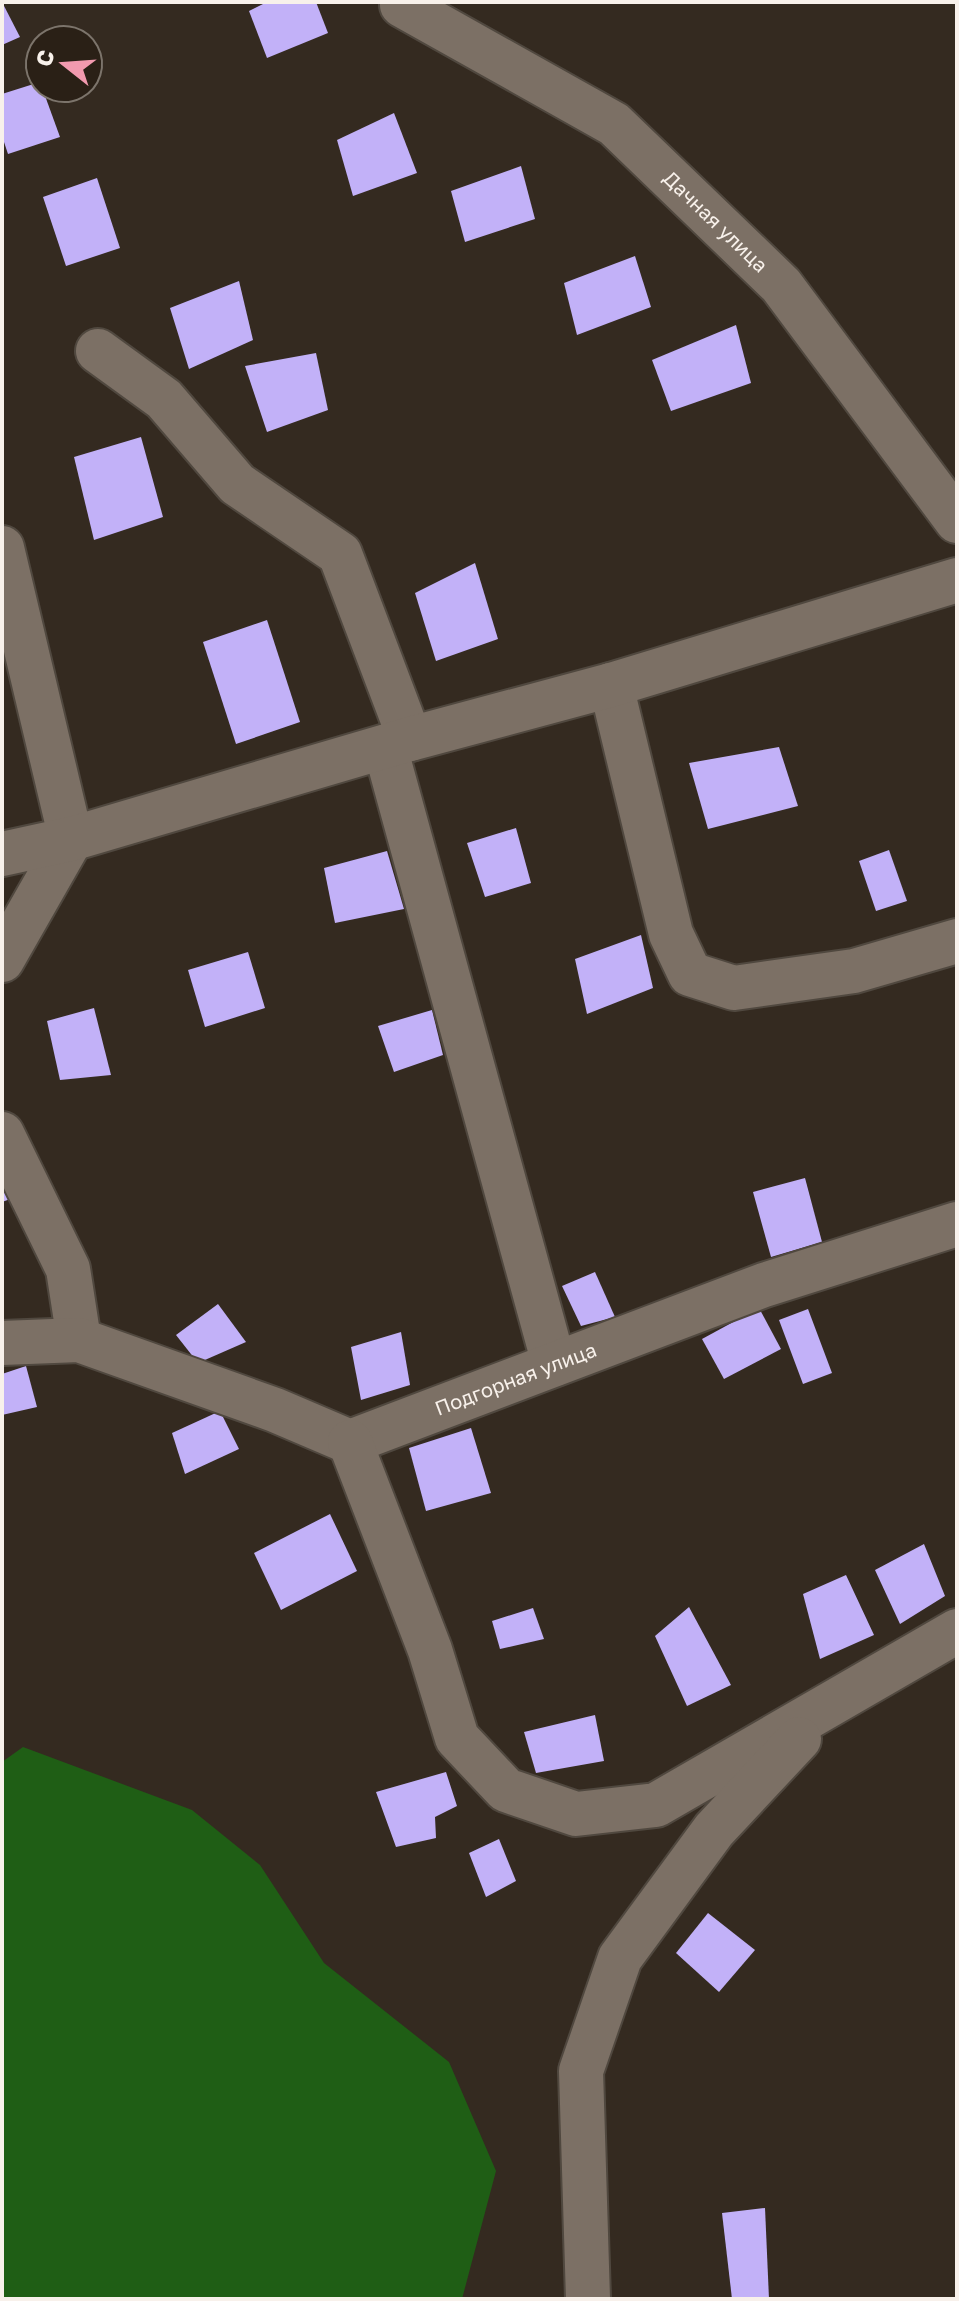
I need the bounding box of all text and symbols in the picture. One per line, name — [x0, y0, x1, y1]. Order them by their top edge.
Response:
north arrow — [24, 24, 104, 104]
text: С — [29, 47, 60, 69]
street label: Дачная улица — [659, 165, 773, 277]
street label: Подгорная улица — [431, 1337, 600, 1420]

